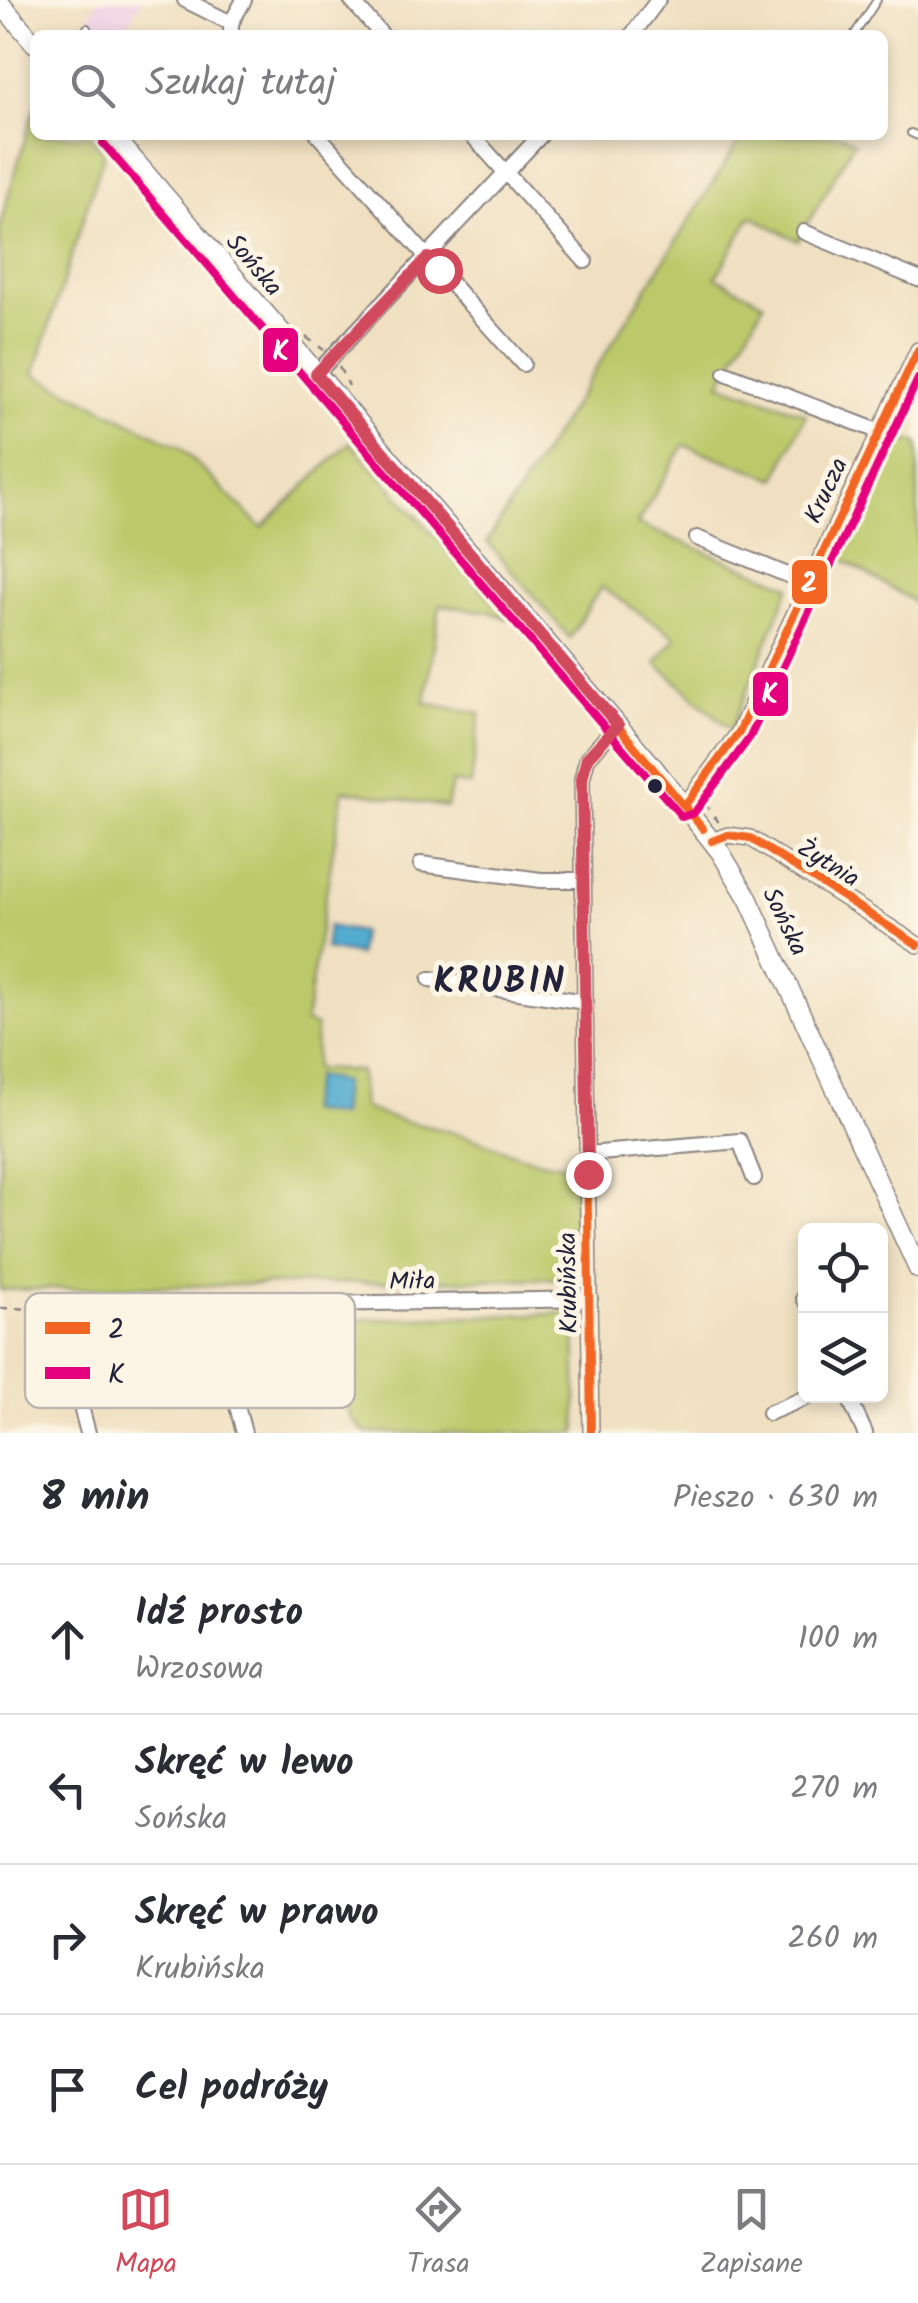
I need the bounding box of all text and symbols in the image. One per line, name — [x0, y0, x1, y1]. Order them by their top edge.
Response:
search box — [30, 30, 888, 140]
text: Szukaj tutaj — [145, 55, 336, 115]
icon: search — [65, 58, 120, 113]
street label: Sońska — [215, 225, 292, 306]
route start — [417, 248, 463, 294]
line badge: K — [261, 326, 300, 374]
text: K — [273, 330, 290, 375]
street label: Krucza — [794, 451, 860, 531]
line badge: 2 — [790, 558, 829, 606]
text: 2 — [801, 562, 817, 607]
line badge: K — [751, 670, 790, 718]
text: K — [762, 673, 779, 718]
unlabelled marker — [645, 776, 665, 796]
street label: Żytnia — [789, 829, 867, 899]
street label: Sońska — [750, 881, 818, 963]
district label: KRUBIN — [434, 955, 566, 1011]
route end — [566, 1152, 612, 1198]
map controls — [798, 1223, 888, 1403]
button: locate — [798, 1223, 888, 1313]
street label: Krubińska — [548, 1232, 590, 1334]
street label: Miła — [388, 1262, 436, 1302]
legend — [25, 1293, 355, 1408]
text: 2 — [108, 1308, 124, 1353]
button: layers — [798, 1313, 888, 1403]
text: K — [108, 1353, 125, 1398]
text: 8 min — [40, 1465, 150, 1532]
text: Pieszo · 630 m — [673, 1473, 878, 1524]
text: Idź prosto — [135, 1584, 303, 1644]
icon: ahead — [40, 1612, 95, 1667]
text: 100 m — [798, 1614, 878, 1665]
text: Wrzosowa — [135, 1644, 264, 1695]
text: Skręć w lewo — [135, 1734, 354, 1794]
icon: left — [40, 1762, 95, 1817]
text: 270 m — [790, 1764, 878, 1815]
text: Sońska — [135, 1794, 227, 1845]
text: Skręć w prawo — [135, 1884, 379, 1944]
icon: right — [40, 1912, 95, 1967]
text: 260 m — [787, 1914, 878, 1965]
text: Krubińska — [135, 1944, 265, 1995]
text: Cel podróży — [135, 2059, 328, 2119]
icon: arrive — [40, 2062, 95, 2117]
tab: Mapa — [115, 2182, 177, 2287]
tab: Trasa — [407, 2182, 470, 2287]
tab: Zapisane — [700, 2182, 803, 2287]

